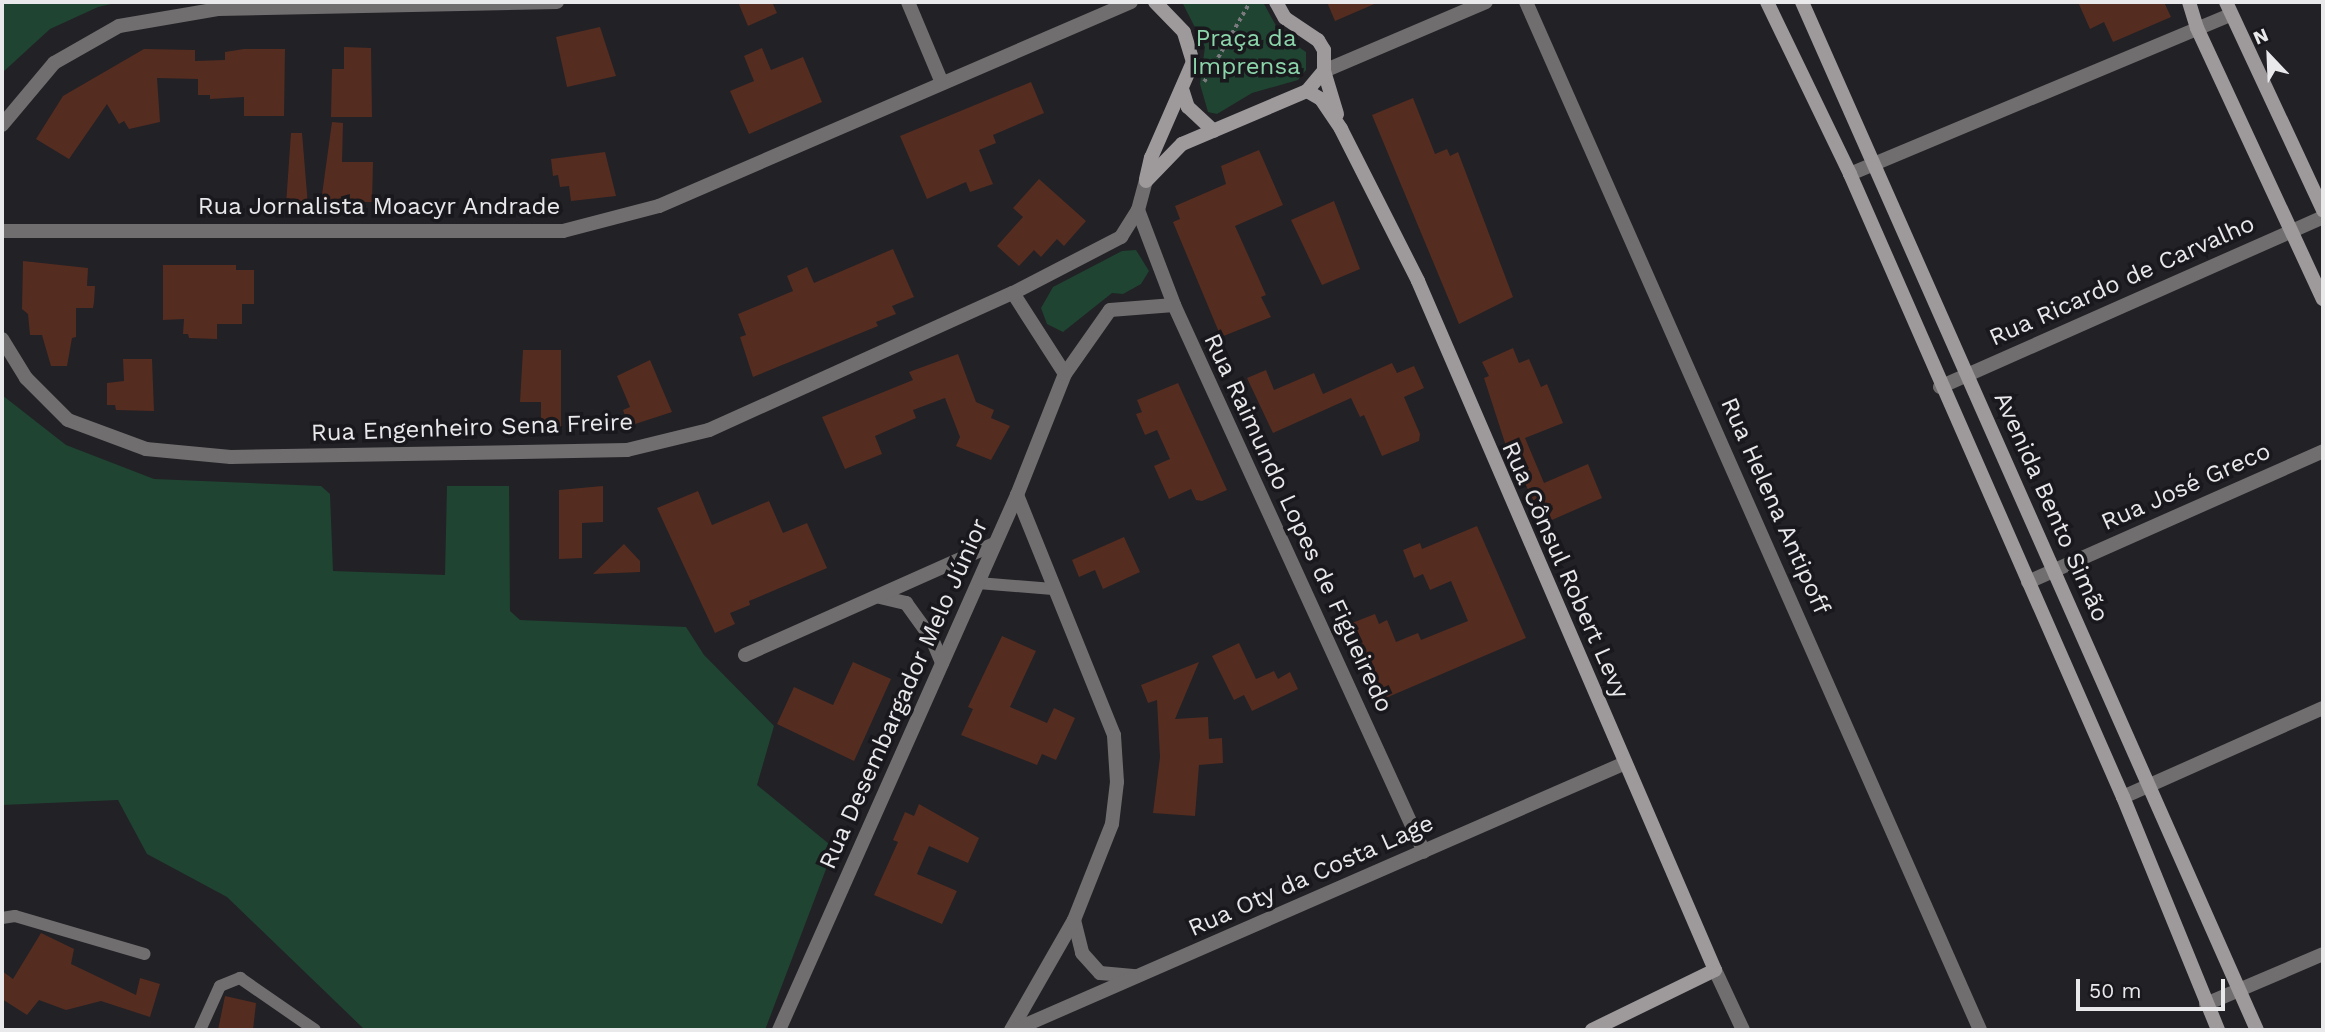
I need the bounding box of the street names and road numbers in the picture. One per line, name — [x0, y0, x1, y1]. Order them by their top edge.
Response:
street label: Rua Jornalista Moacyr Andrade — [196, 193, 562, 221]
street label: Rua Ricardo de Carvalho — [1985, 209, 2259, 353]
street label: Rua Raimundo Lopes de Figueiredo — [1197, 329, 1399, 717]
street label: Avenida Bento Simão — [1987, 388, 2115, 626]
street label: Rua Helena Antipoff — [1714, 392, 1836, 620]
street label: Rua Engenheiro Sena Freire — [310, 408, 634, 448]
street label: Rua Cônsul Robert Levy — [1495, 436, 1635, 704]
street label: Rua José Greco — [2096, 437, 2276, 537]
street label: Rua Desembargador Melo Júnior — [813, 514, 995, 874]
street label: Rua Oty da Costa Lage — [1183, 808, 1439, 944]

